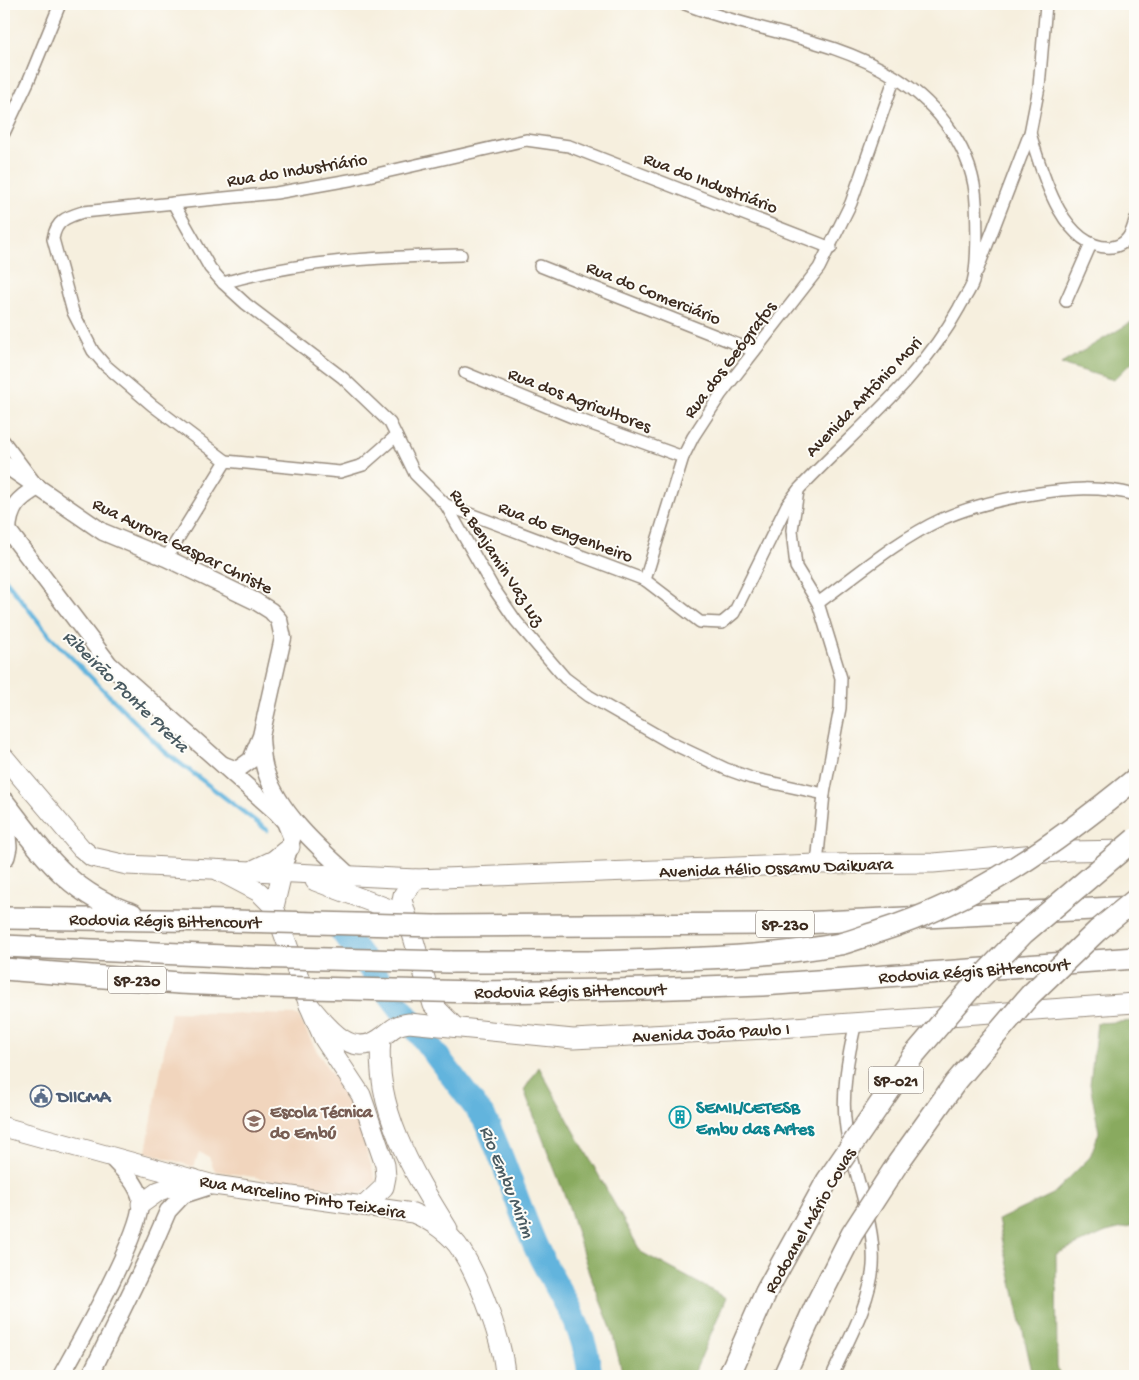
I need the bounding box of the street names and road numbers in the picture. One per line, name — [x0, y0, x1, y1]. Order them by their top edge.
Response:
street label: Rua do Industriário — [640, 149, 780, 220]
street label: Rua do Industriário — [226, 150, 369, 193]
street label: Rua do Comerciário — [583, 258, 724, 331]
street label: Rua dos Geógrafos — [680, 297, 783, 423]
street label: Avenida Antônio Mori — [802, 333, 928, 462]
street label: Rua dos Agricultores — [505, 364, 655, 439]
street label: Rua Benjamin Vaz Luz — [444, 486, 549, 632]
street label: Rua Aurora Gaspar Christe — [88, 494, 276, 600]
street label: Rua do Engenheiro — [495, 498, 635, 569]
street label: Avenida Hélio Ossamu Daikuara — [659, 855, 894, 884]
street label: Rodovia Régis Bittencourt — [69, 910, 263, 935]
road number: SP-230 — [756, 911, 814, 938]
street label: Rodovia Régis Bittencourt — [878, 955, 1072, 990]
road number: SP-230 — [108, 966, 166, 994]
street label: Rodovia Régis Bittencourt — [474, 980, 668, 1005]
street label: Avenida João Paulo I — [632, 1020, 790, 1049]
road number: SP-021 — [868, 1066, 924, 1094]
street label: Rodoanel Mário Covas — [761, 1143, 862, 1298]
street label: Rua Marcelino Pinto Teixeira — [198, 1172, 408, 1225]

